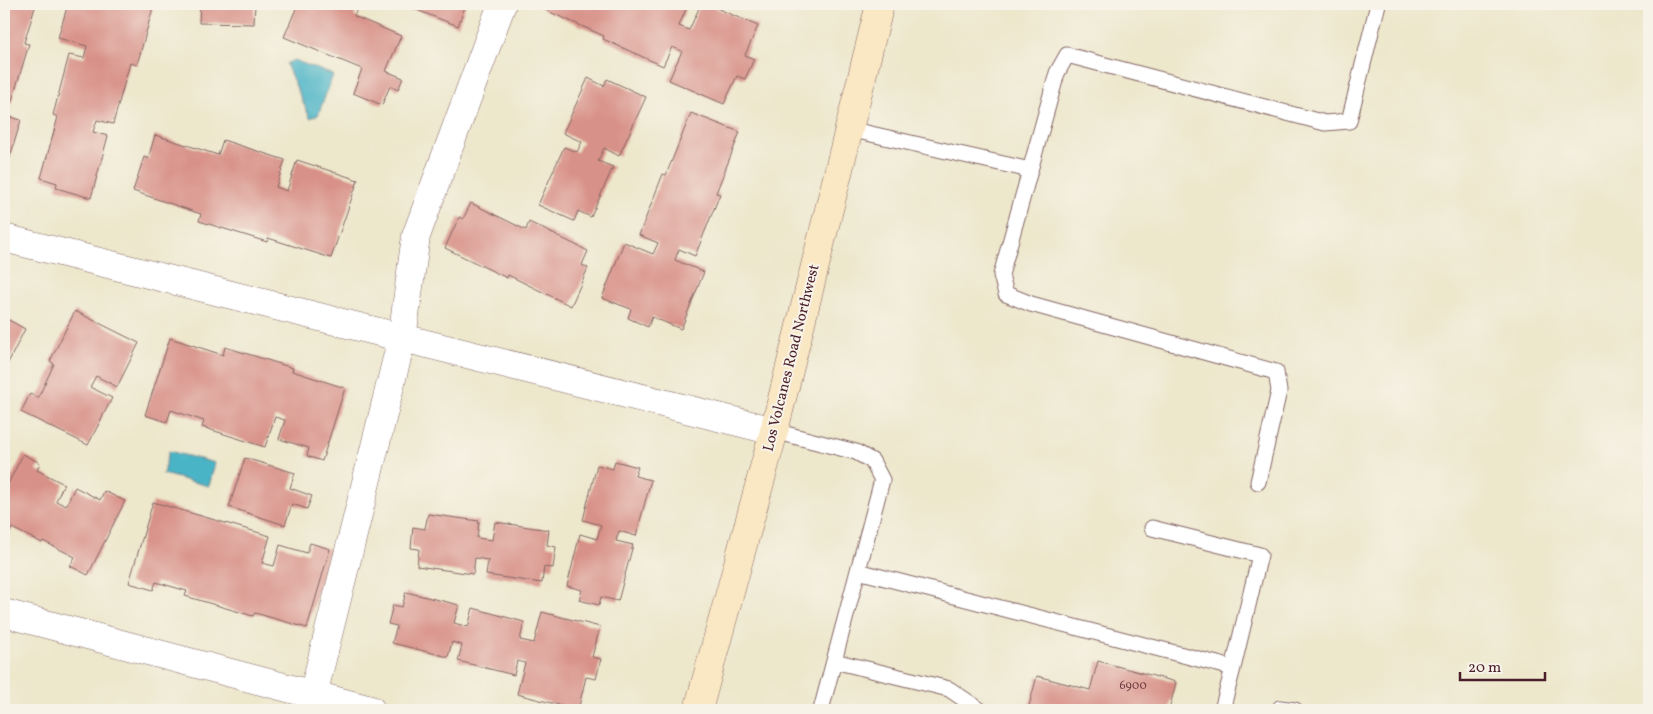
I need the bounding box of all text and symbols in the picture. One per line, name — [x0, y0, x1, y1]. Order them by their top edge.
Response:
street label: Los Volcanes Road Northwest — [759, 262, 825, 454]
scale bar — [1460, 649, 1546, 681]
text: 20 m — [1468, 658, 1501, 679]
house number: 6900 — [1119, 678, 1147, 694]

